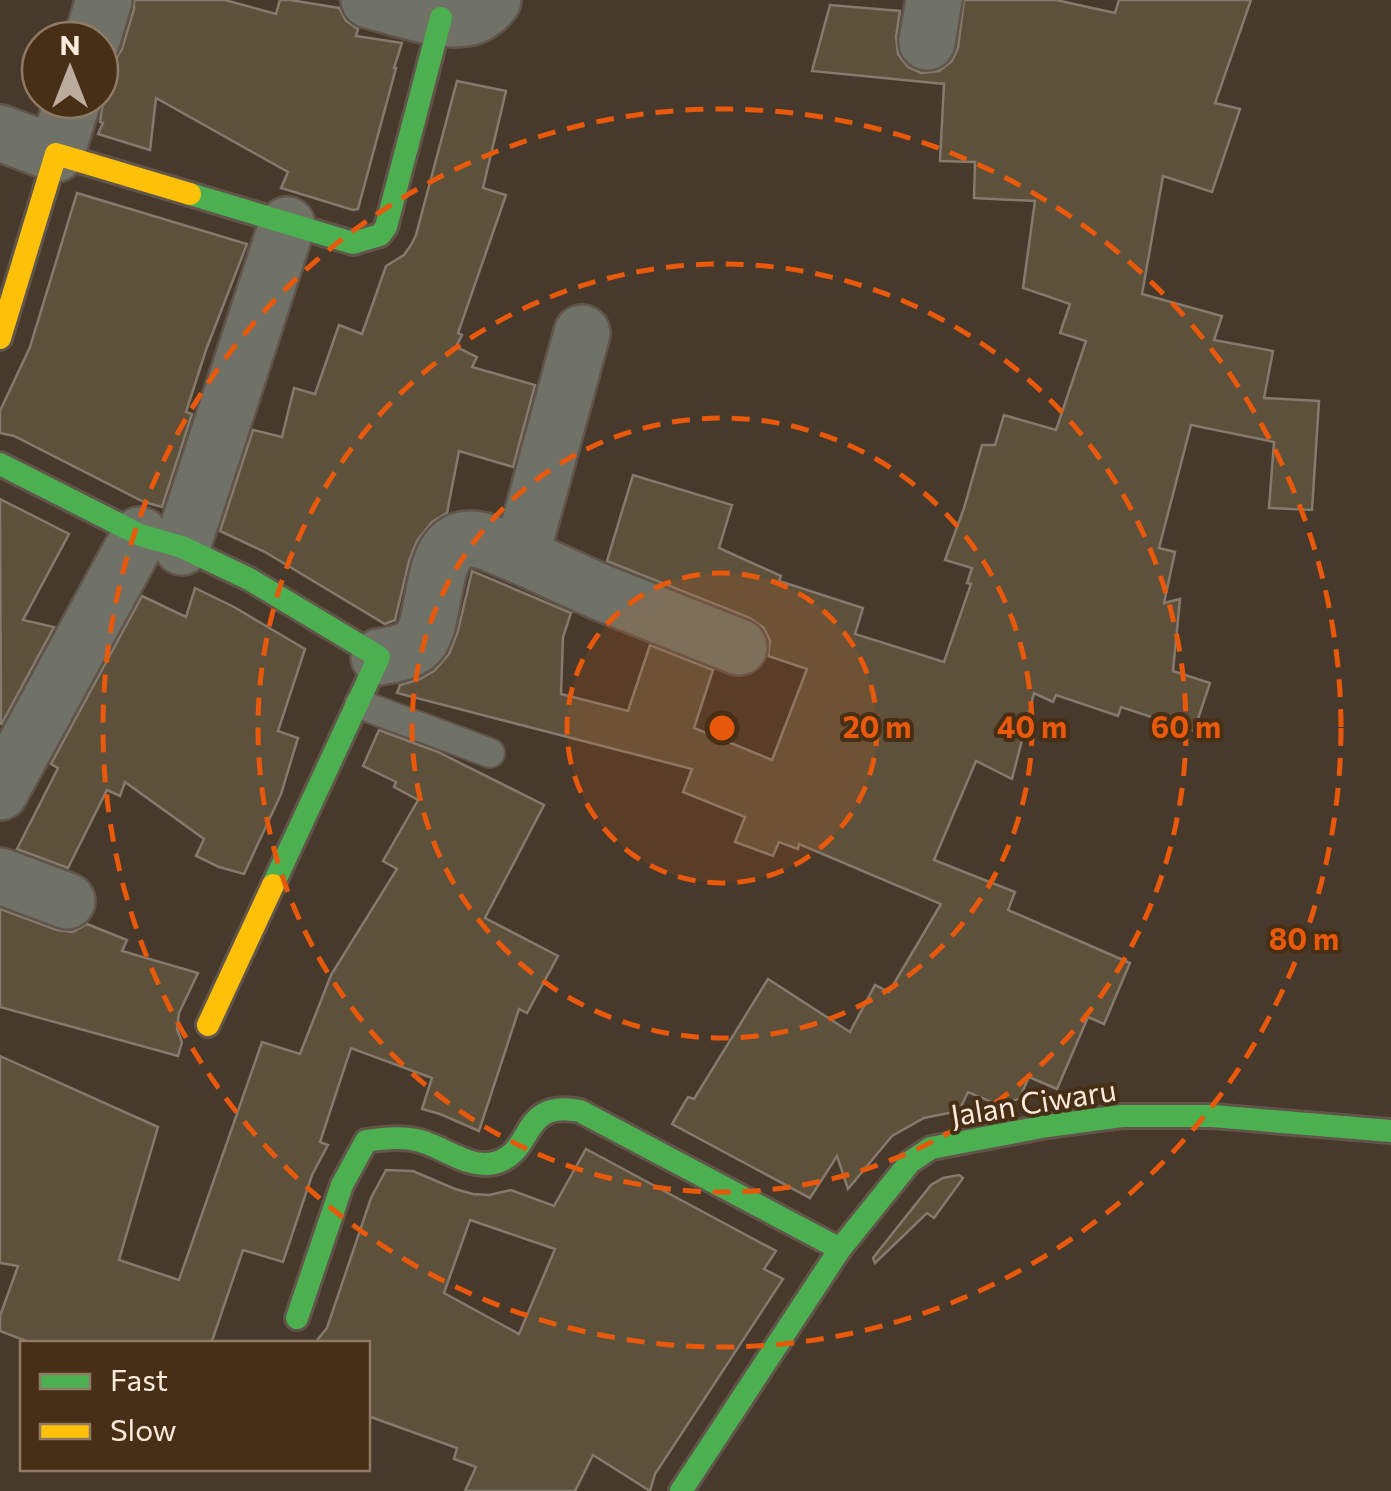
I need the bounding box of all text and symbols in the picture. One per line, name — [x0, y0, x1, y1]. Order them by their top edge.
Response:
north arrow — [20, 20, 120, 120]
text: N — [60, 27, 81, 61]
text: 20 m — [843, 707, 911, 744]
text: 40 m — [997, 707, 1067, 744]
text: 60 m — [1151, 707, 1221, 744]
centre of rings — [704, 710, 740, 746]
text: 80 m — [1269, 919, 1339, 956]
street label: Jalan Ciwaru — [948, 1070, 1118, 1132]
legend — [20, 1341, 370, 1471]
text: Fast — [110, 1360, 168, 1397]
text: Slow — [110, 1410, 177, 1447]

